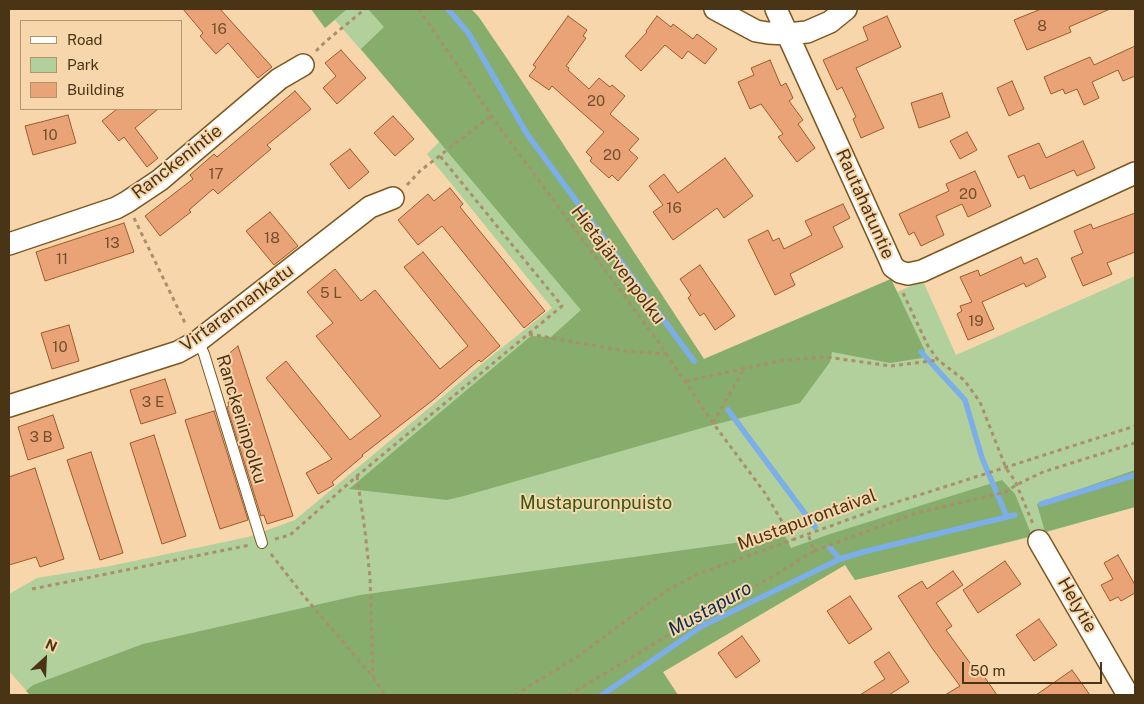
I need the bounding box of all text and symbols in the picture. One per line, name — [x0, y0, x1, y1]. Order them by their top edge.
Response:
house number: 8 — [1037, 17, 1047, 35]
legend — [20, 20, 182, 110]
house number: 16 — [211, 20, 227, 38]
text: Road — [67, 31, 103, 48]
text: Park — [67, 56, 99, 73]
text: Building — [67, 81, 125, 98]
house number: 20 — [587, 92, 605, 110]
street label: Ranckenintie — [128, 120, 226, 204]
house number: 10 — [42, 126, 58, 144]
house number: 20 — [603, 146, 621, 164]
street label: Rautahatuntie — [831, 146, 899, 262]
house number: 17 — [208, 165, 224, 183]
house number: 20 — [959, 185, 977, 203]
house number: 16 — [666, 199, 682, 217]
street label: Hietajärvenpolku — [566, 201, 670, 329]
house number: 18 — [264, 229, 280, 247]
house number: 13 — [104, 234, 120, 252]
house number: 11 — [56, 250, 68, 268]
street label: Virtarannankatu — [176, 260, 298, 356]
house number: 5 L — [320, 284, 342, 302]
house number: 19 — [968, 312, 984, 330]
house number: 10 — [52, 338, 68, 356]
street label: Ranckeninpolku — [211, 352, 271, 486]
house number: 3 E — [142, 393, 164, 411]
house number: 3 B — [29, 428, 53, 446]
street label: Mustapurontaival — [735, 485, 879, 555]
park label: Mustapuronpuisto — [520, 492, 672, 514]
street label: Helytie — [1053, 573, 1101, 637]
water label: Mustapuro — [664, 577, 756, 641]
north arrow — [20, 634, 70, 684]
text: N — [43, 636, 60, 655]
scale bar — [964, 652, 1104, 684]
text: 50 m — [970, 662, 1005, 679]

